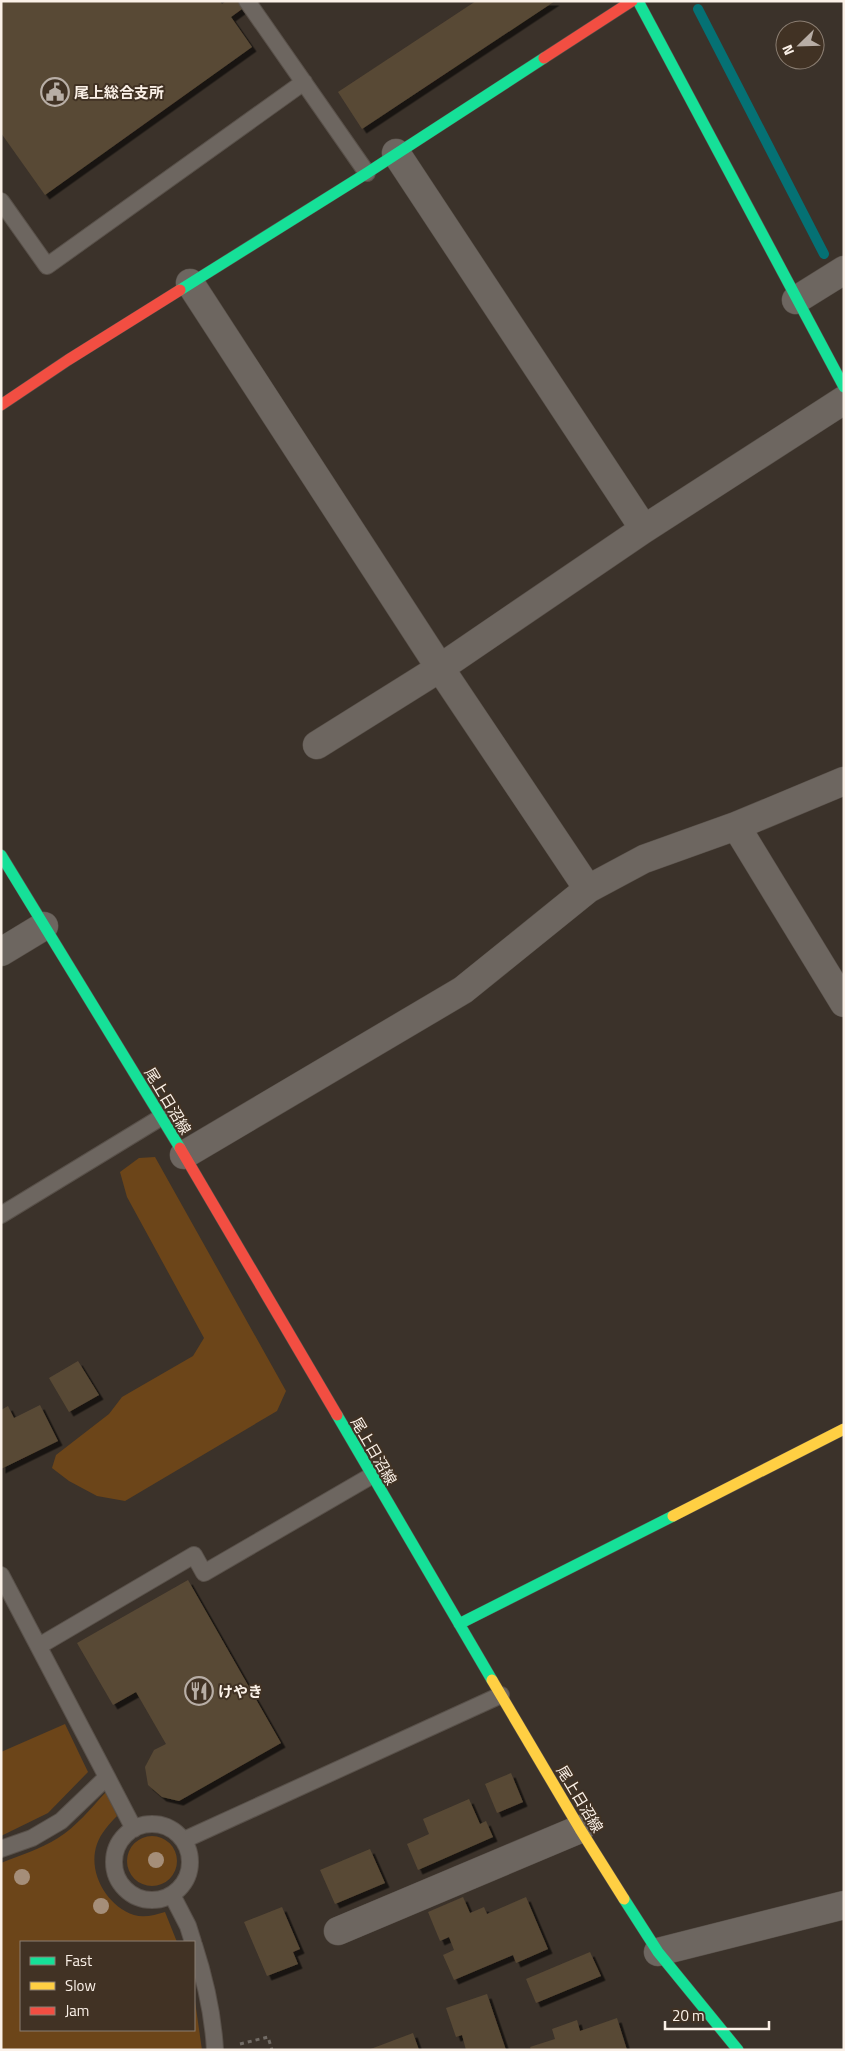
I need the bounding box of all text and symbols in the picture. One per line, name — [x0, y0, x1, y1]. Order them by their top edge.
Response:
north arrow — [775, 20, 825, 70]
text: N — [776, 42, 799, 59]
public building icon: 尾上総合支所 — [40, 77, 70, 107]
place label: 尾上総合支所 — [74, 81, 164, 104]
street label: 尾上日沼線 — [139, 1063, 197, 1139]
street label: 尾上日沼線 — [345, 1413, 403, 1489]
restaurant icon: けやき — [184, 1676, 214, 1706]
place label: けやき — [218, 1680, 263, 1703]
street label: 尾上日沼線 — [551, 1761, 609, 1837]
legend — [20, 1941, 195, 2031]
text: Fast — [65, 1949, 93, 1972]
text: Slow — [65, 1974, 96, 1997]
scale bar — [665, 1998, 769, 2030]
text: Jam — [65, 1999, 89, 2022]
text: 20 m — [672, 2004, 705, 2027]

